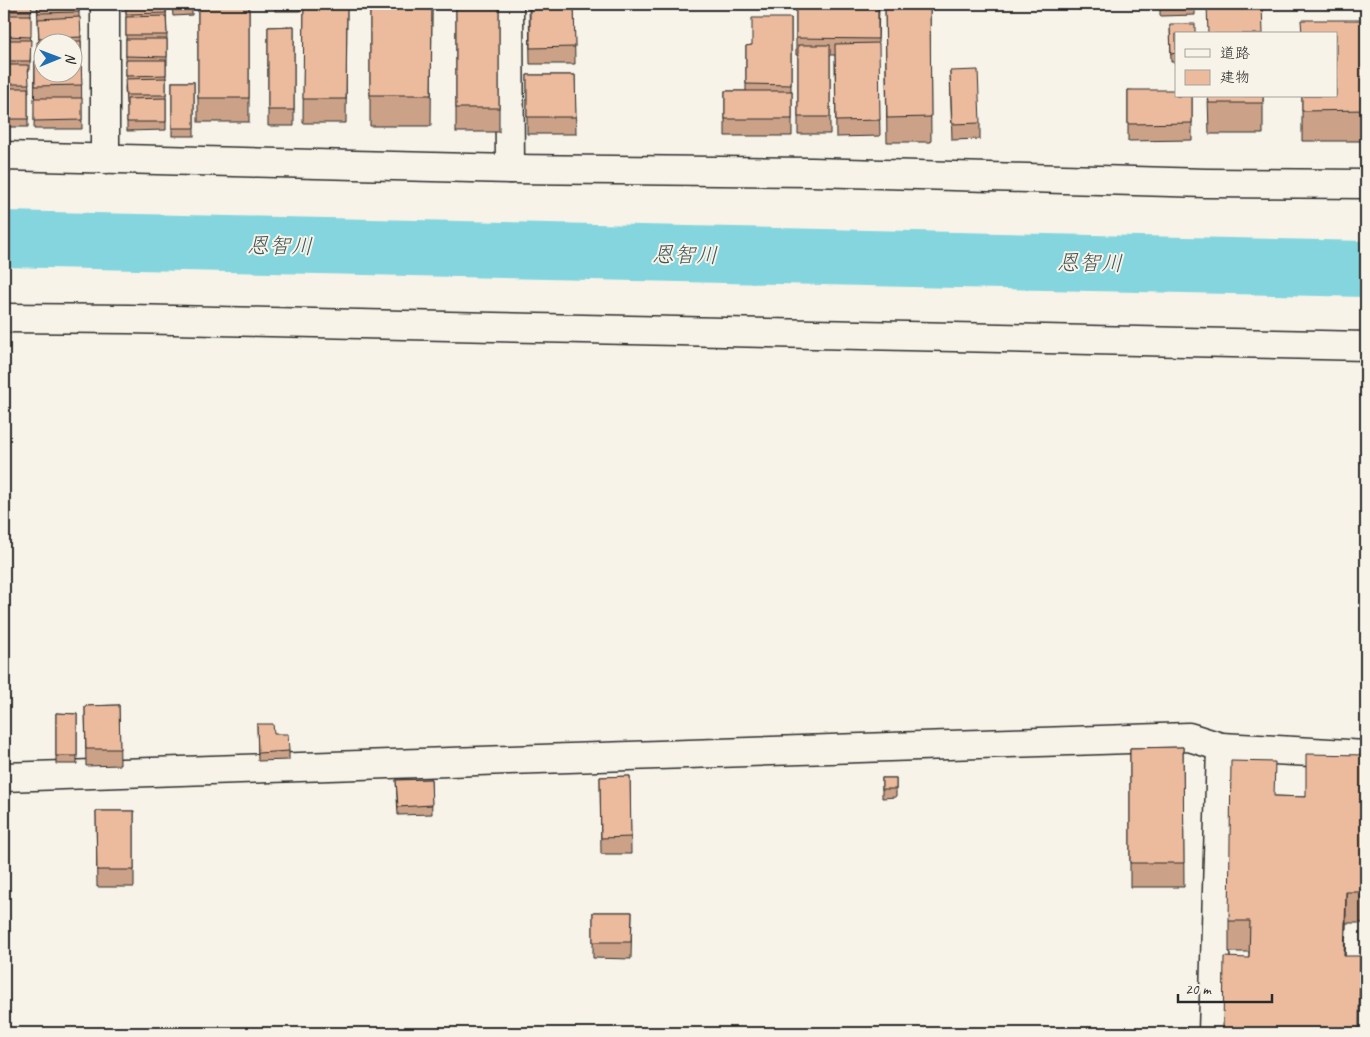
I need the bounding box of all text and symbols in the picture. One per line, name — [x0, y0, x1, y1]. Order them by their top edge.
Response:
north arrow — [32, 32, 82, 82]
legend — [1175, 32, 1338, 98]
text: 道路 — [1220, 44, 1250, 63]
text: N — [62, 53, 79, 65]
text: 建物 — [1220, 68, 1250, 87]
water label: 恩智川 — [247, 231, 313, 261]
water label: 恩智川 — [652, 240, 718, 270]
water label: 恩智川 — [1057, 248, 1123, 278]
scale bar — [1178, 972, 1271, 1004]
text: 20 m — [1185, 980, 1212, 999]

